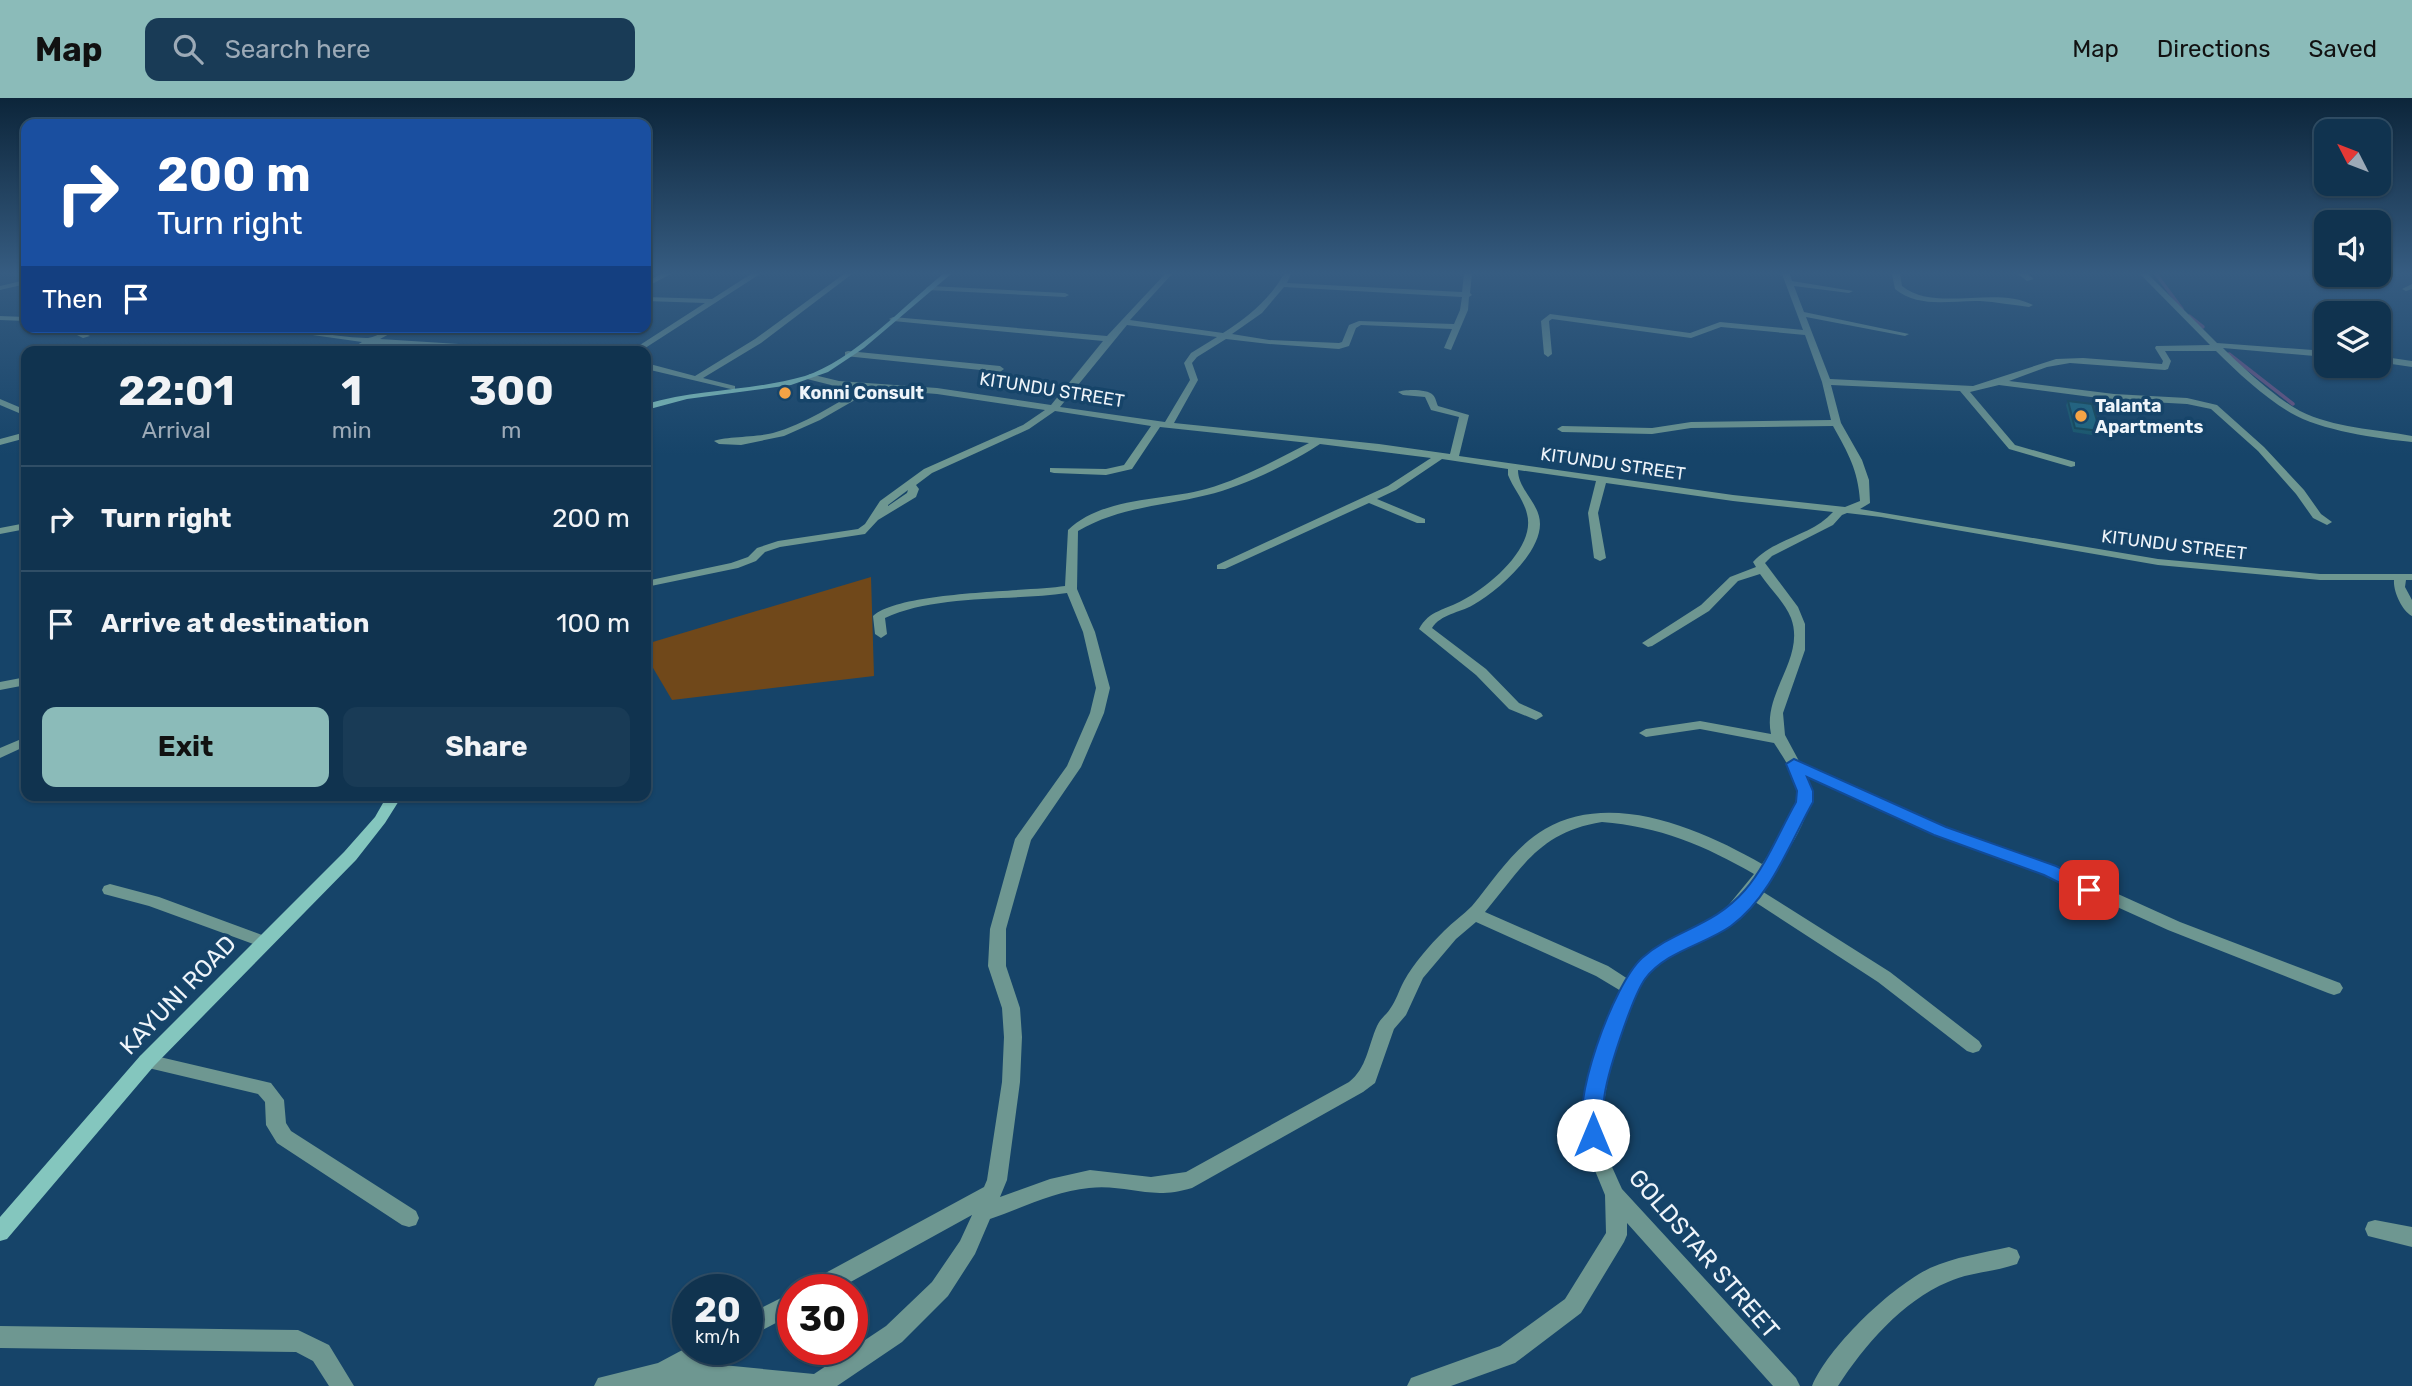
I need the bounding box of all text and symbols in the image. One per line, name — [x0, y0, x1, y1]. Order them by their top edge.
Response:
search box — [145, 18, 635, 81]
text: Map — [35, 30, 103, 69]
icon: search — [169, 30, 207, 68]
text: Search here — [225, 34, 370, 65]
text: Map — [2072, 35, 2119, 63]
text: Directions — [2157, 35, 2270, 63]
text: Saved — [2308, 35, 2377, 63]
north arrow — [2314, 119, 2390, 196]
map controls — [2314, 119, 2391, 378]
text: 200 m — [157, 145, 311, 203]
icon: right — [42, 147, 133, 238]
text: Turn right — [157, 204, 302, 242]
button: sound — [2314, 210, 2391, 287]
icon: arrive — [117, 280, 155, 318]
text: Then — [42, 284, 103, 315]
button: layers — [2314, 301, 2391, 378]
text: 22:01 — [118, 366, 235, 416]
text: 1 — [341, 366, 362, 416]
text: 300 — [469, 366, 554, 416]
street label: KITUNDU STREET — [978, 368, 1126, 412]
place label: Konni Consult — [799, 382, 924, 404]
marker: Konni Consult — [777, 385, 793, 401]
place label: Talanta Apartments — [2095, 395, 2204, 438]
marker: Talanta Apartments — [2073, 408, 2089, 424]
text: Arrival — [142, 416, 211, 444]
text: min — [332, 416, 372, 444]
text: m — [501, 416, 522, 444]
street label: KITUNDU STREET — [1539, 443, 1687, 485]
icon: right — [42, 500, 80, 538]
text: Turn right — [101, 503, 231, 534]
text: 200 m — [552, 503, 630, 534]
street label: KITUNDU STREET — [2100, 525, 2248, 565]
icon: arrive — [42, 605, 80, 643]
text: Arrive at destination — [101, 608, 369, 639]
text: 100 m — [556, 608, 630, 639]
button: Exit — [42, 707, 329, 787]
button: Share — [343, 707, 630, 787]
pin — [2059, 860, 2119, 920]
icon: arrive — [2070, 871, 2108, 909]
street label: KAYUNI ROAD — [114, 930, 242, 1060]
position arrow — [1556, 1098, 1630, 1172]
street label: GOLDSTAR STREET — [1623, 1164, 1785, 1344]
speed limit sign: 30 — [777, 1274, 868, 1365]
text: 20 — [694, 1289, 741, 1331]
text: km/h — [695, 1326, 740, 1348]

